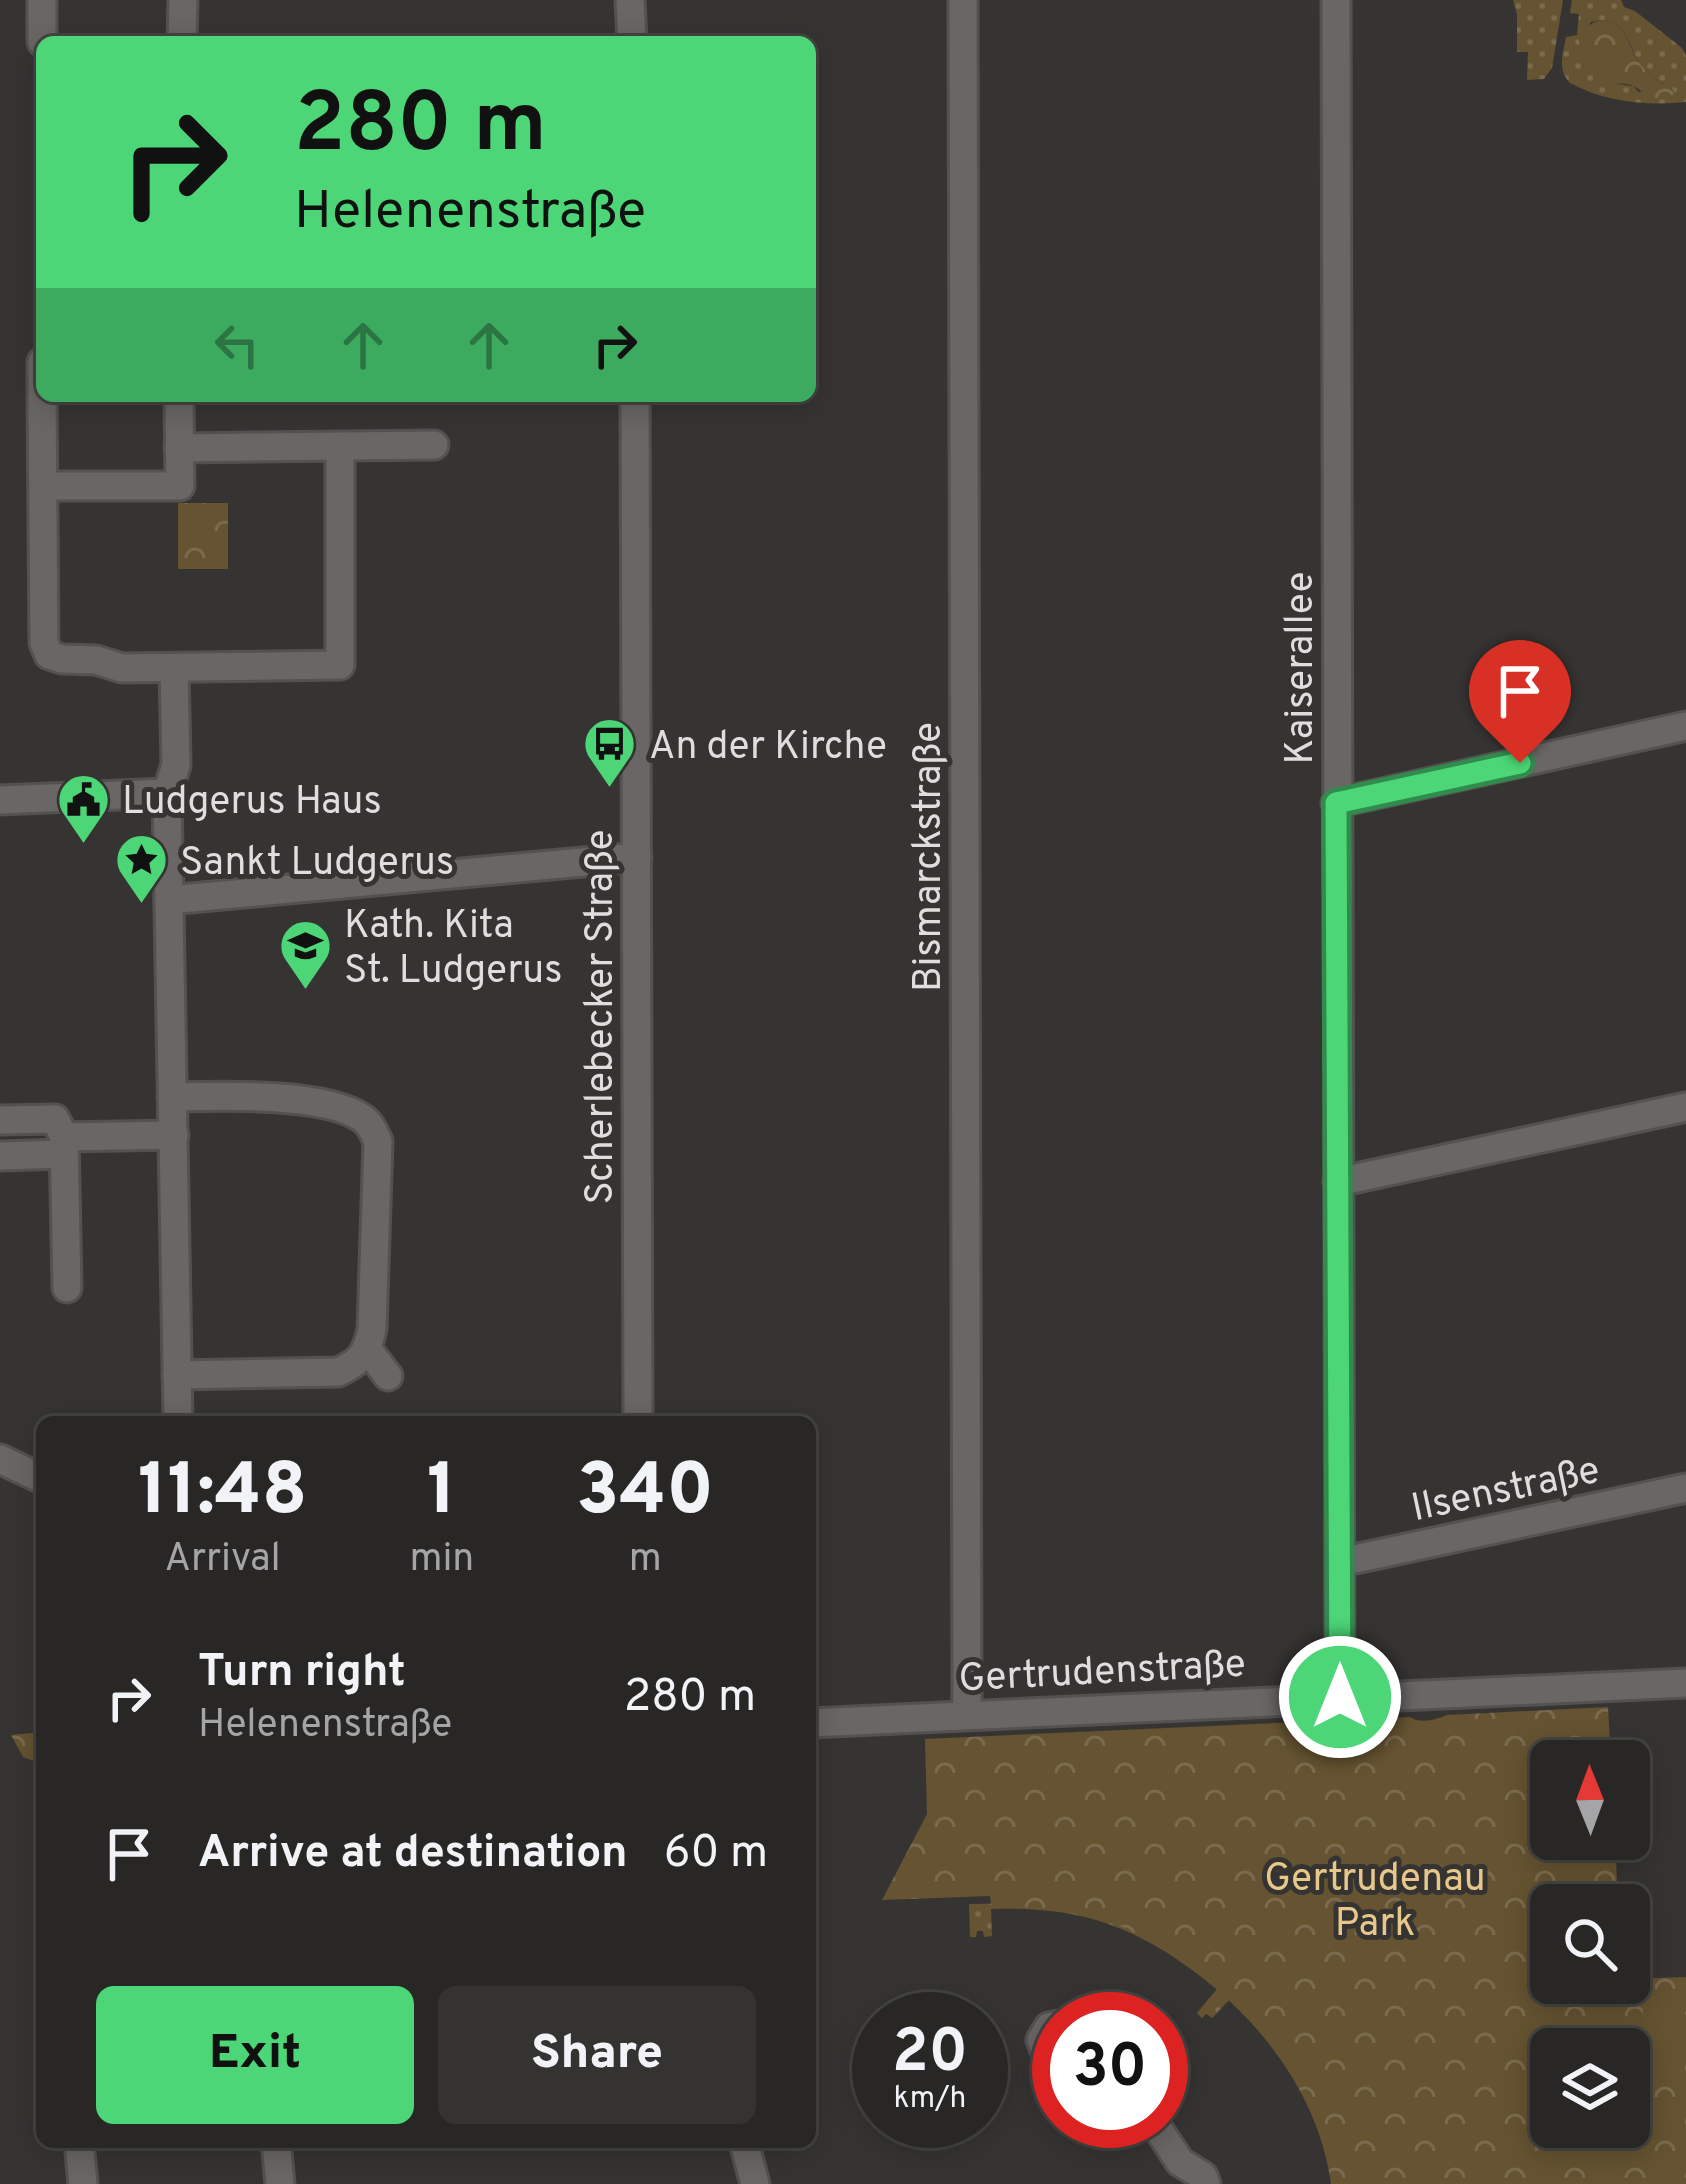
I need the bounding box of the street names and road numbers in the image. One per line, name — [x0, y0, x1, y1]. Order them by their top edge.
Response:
street label: Kaiserallee — [1278, 572, 1327, 764]
street label: Bismarckstraße — [906, 722, 955, 992]
street label: Scherlebecker Straße — [578, 830, 627, 1204]
street label: Ilsenstraße — [1407, 1448, 1604, 1535]
street label: Gertrudenstraße — [957, 1642, 1247, 1705]

